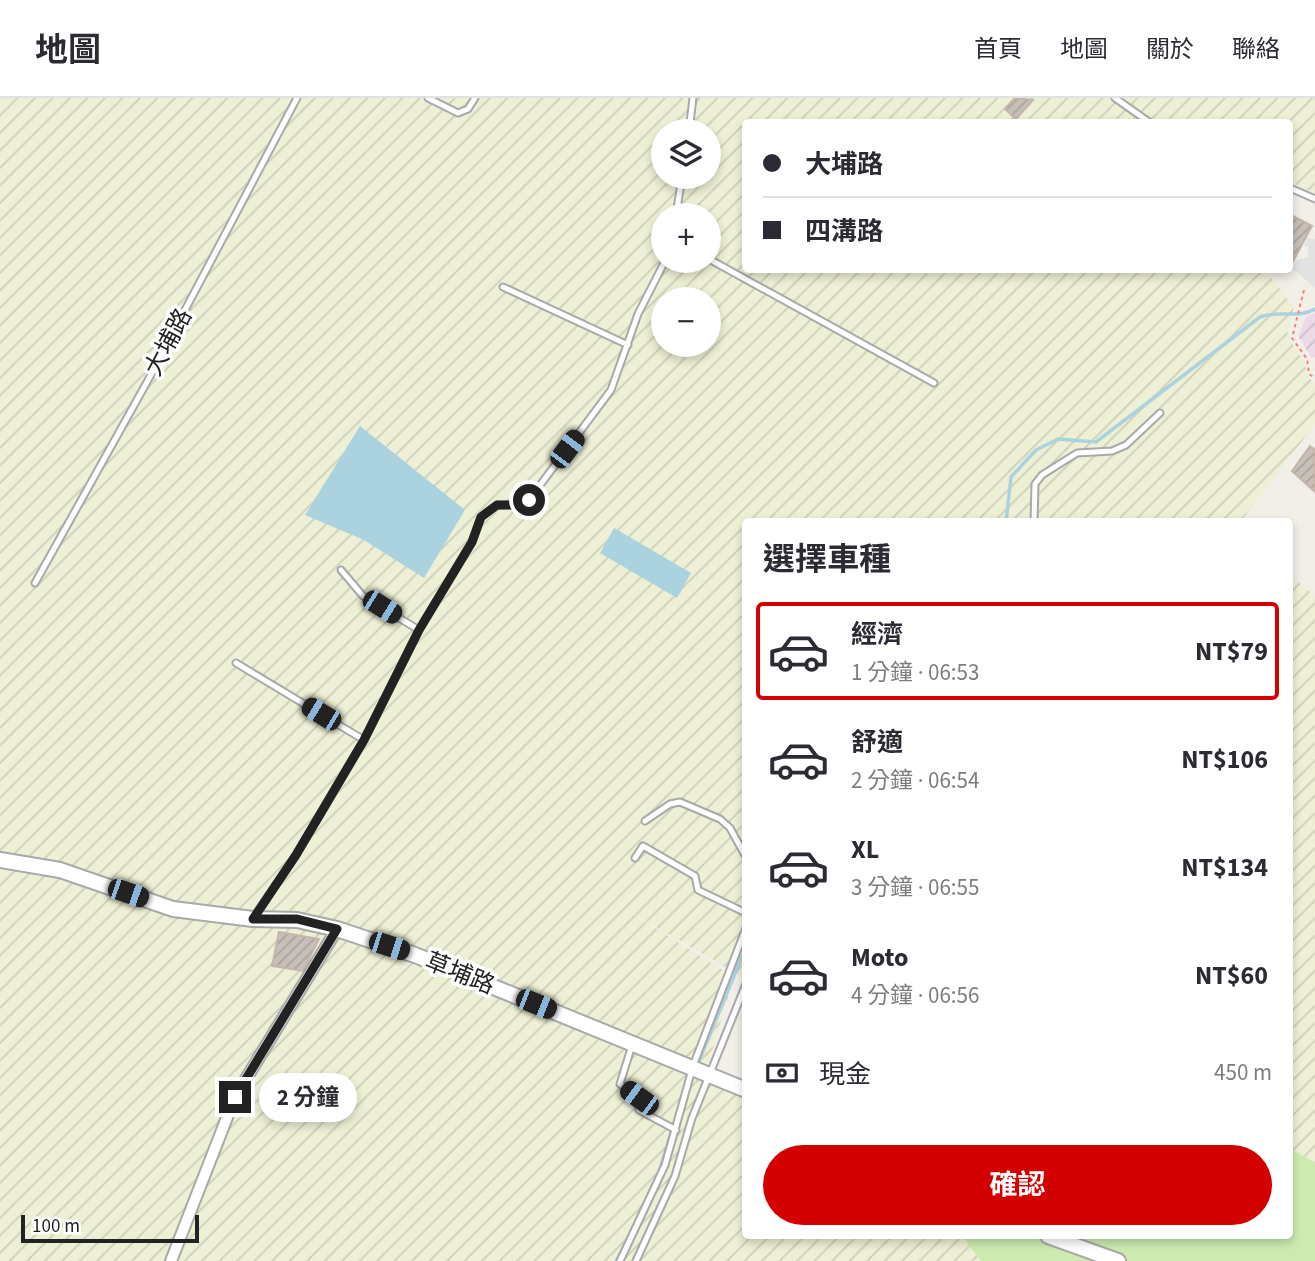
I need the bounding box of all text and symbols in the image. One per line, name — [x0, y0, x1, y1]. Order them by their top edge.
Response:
text: 地圖 — [35, 27, 101, 74]
text: 首頁 — [974, 32, 1022, 67]
text: 地圖 — [1060, 32, 1108, 67]
text: 關於 — [1146, 32, 1194, 67]
text: 聯絡 — [1232, 32, 1280, 67]
map controls — [651, 119, 721, 357]
button: layers — [651, 119, 721, 189]
text: 大埔路 — [805, 146, 883, 183]
button: + — [651, 203, 721, 273]
text: 四溝路 — [805, 213, 883, 250]
button: − — [651, 287, 721, 357]
street label: 大埔路 — [136, 302, 201, 382]
car — [546, 426, 589, 472]
route start — [513, 484, 545, 516]
text: 選擇車種 — [763, 537, 891, 583]
car — [359, 587, 406, 627]
text: 經濟 — [851, 616, 903, 653]
icon: car — [767, 620, 830, 683]
text: NT$79 — [1195, 633, 1268, 670]
text: 1 分鐘 · 06:53 — [851, 656, 979, 689]
car — [298, 694, 345, 734]
text: 舒適 — [851, 724, 903, 761]
icon: car — [767, 728, 830, 791]
text: NT$106 — [1181, 741, 1268, 778]
text: 2 分鐘 · 06:54 — [851, 764, 979, 797]
text: XL — [851, 831, 879, 868]
icon: car — [767, 836, 830, 899]
text: NT$134 — [1181, 849, 1268, 886]
text: 3 分鐘 · 06:55 — [851, 871, 979, 904]
car — [105, 876, 152, 910]
car — [366, 930, 413, 962]
text: Moto — [851, 939, 908, 976]
street label: 草埔路 — [420, 944, 500, 1003]
icon: car — [767, 944, 830, 1007]
text: NT$60 — [1195, 957, 1268, 994]
text: 4 分鐘 · 06:56 — [851, 979, 979, 1012]
car — [513, 986, 560, 1022]
icon: cash — [763, 1054, 801, 1092]
text: 現金 — [819, 1056, 871, 1093]
text: 450 m — [1214, 1056, 1272, 1089]
callout: 2 分鐘 — [260, 1072, 358, 1122]
car — [616, 1077, 663, 1119]
route end — [219, 1081, 251, 1113]
text: 2 分鐘 — [277, 1081, 339, 1114]
button: 確認 — [763, 1145, 1272, 1225]
scale bar — [21, 1212, 200, 1244]
text: 100 m — [32, 1213, 80, 1240]

